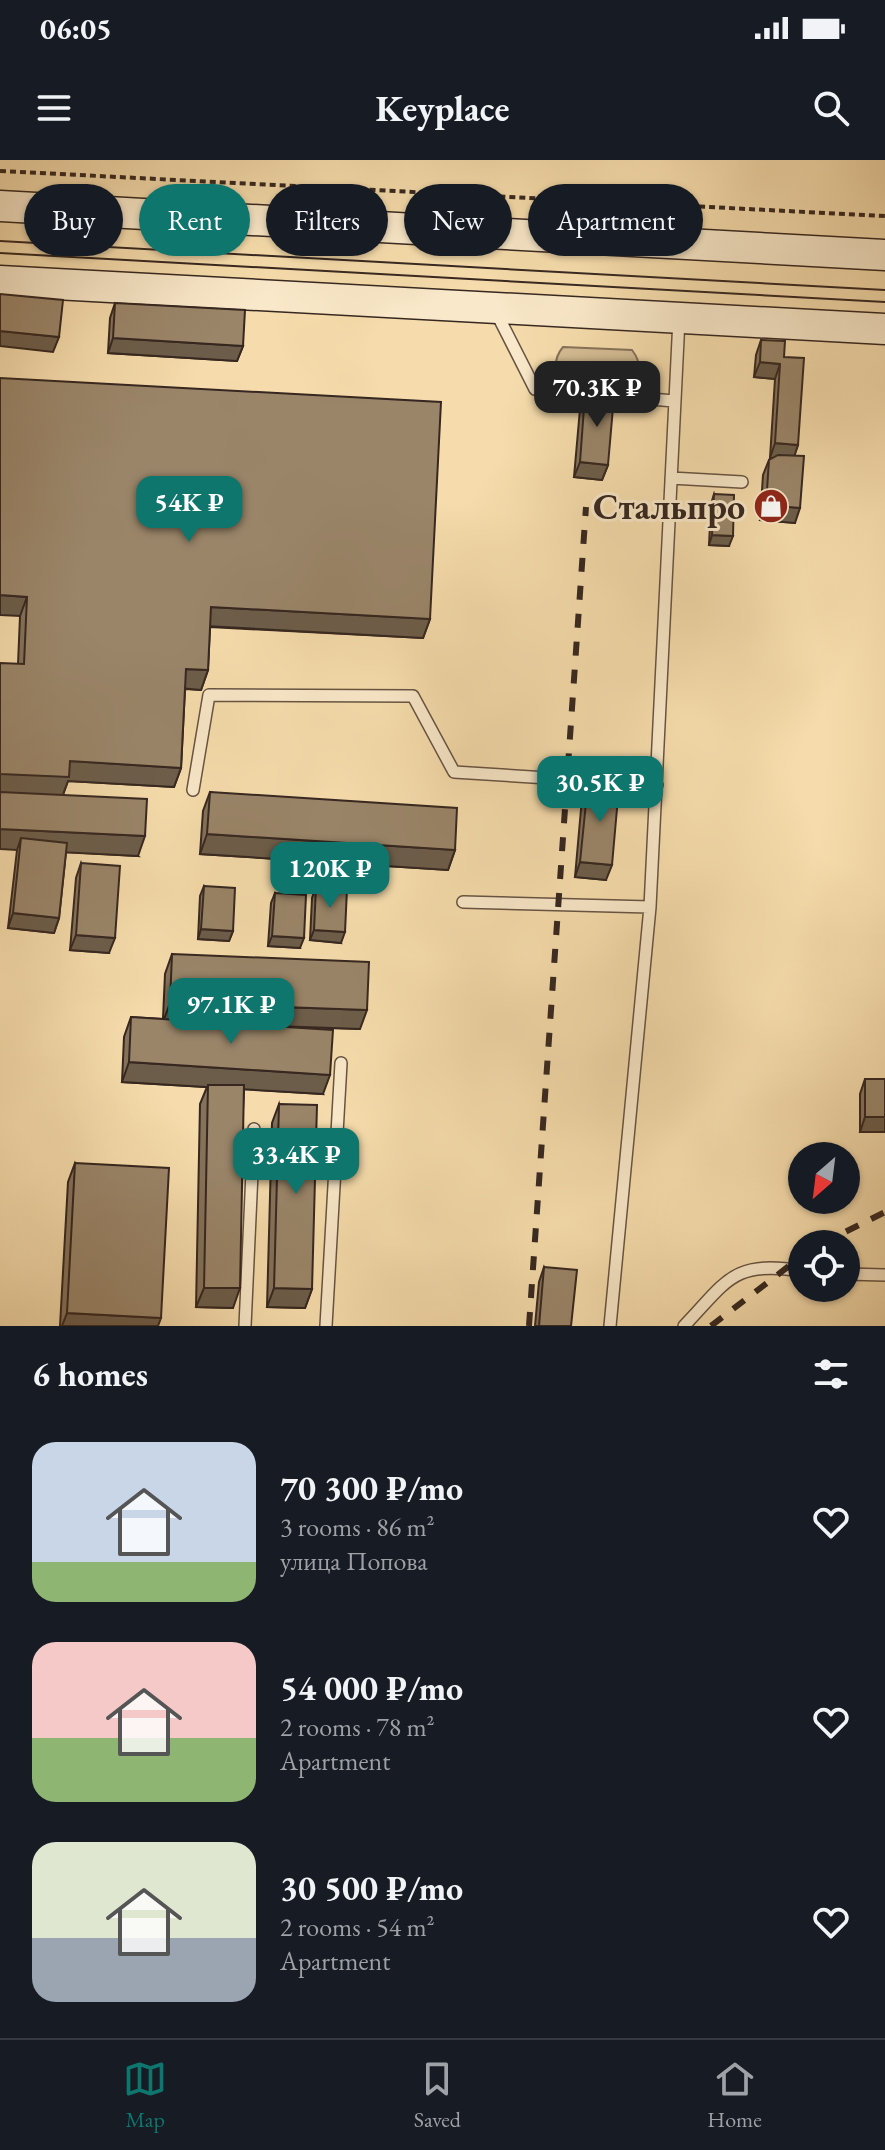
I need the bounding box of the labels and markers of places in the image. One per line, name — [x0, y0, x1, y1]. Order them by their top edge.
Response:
pin: 70.3K ₽ — [523, 361, 671, 429]
pin: 54K ₽ — [133, 476, 245, 544]
place label: Стальпро — [593, 483, 745, 530]
shop icon: Стальпро — [752, 487, 790, 525]
pin: 30.5K ₽ — [526, 756, 674, 824]
pin: 120K ₽ — [265, 842, 395, 910]
pin: 97.1K ₽ — [157, 978, 305, 1046]
pin: 33.4K ₽ — [222, 1128, 370, 1196]

